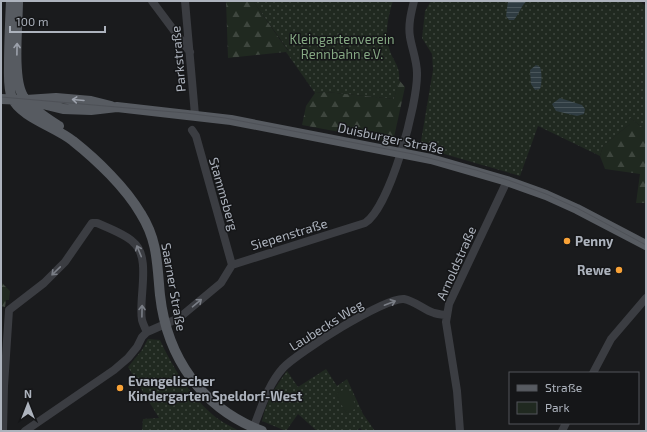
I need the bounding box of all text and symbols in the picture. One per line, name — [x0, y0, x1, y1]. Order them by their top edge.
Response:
scale bar — [10, 8, 105, 34]
text: 100 m — [16, 14, 48, 28]
street label: Parkstraße — [167, 25, 189, 93]
park label: Kleingartenverein Rennbahn e.V. — [290, 31, 394, 62]
one-way arrow — [13, 43, 21, 56]
one-way arrow — [72, 96, 85, 104]
street label: Duisburger Straße — [336, 119, 446, 157]
street label: Stammsberg — [206, 156, 242, 232]
street label: Siepenstraße — [249, 215, 329, 253]
street label: Arnoldstraße — [433, 224, 479, 302]
place label: Penny — [575, 233, 614, 249]
marker: Penny — [562, 236, 572, 246]
street label: Saarner Straße — [158, 242, 190, 332]
one-way arrow — [135, 245, 142, 257]
place label: Rewe — [577, 262, 611, 278]
marker: Rewe — [614, 265, 624, 275]
one-way arrow — [51, 266, 61, 276]
street label: Laubecks Weg — [286, 296, 366, 354]
one-way arrow — [383, 298, 395, 306]
one-way arrow — [192, 299, 202, 308]
one-way arrow — [138, 305, 146, 318]
legend — [509, 372, 639, 424]
place label: Evangelischer Kindergarten Speldorf-West — [128, 373, 303, 404]
text: Straße — [545, 380, 582, 394]
marker: Evangelischer Kindergarten Speldorf-West — [115, 383, 125, 393]
north arrow — [8, 384, 48, 424]
text: N — [24, 387, 32, 400]
text: Park — [545, 400, 570, 414]

